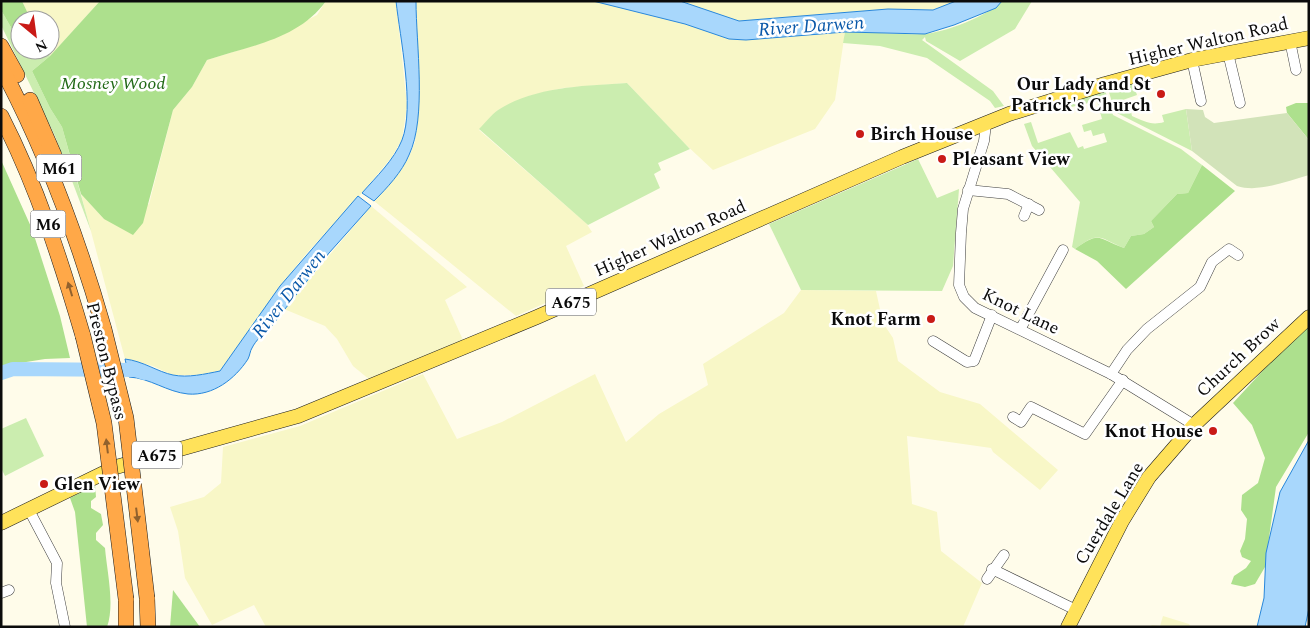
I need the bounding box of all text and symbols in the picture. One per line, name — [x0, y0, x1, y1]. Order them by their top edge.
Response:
water label: River Darwen — [757, 8, 865, 45]
north arrow — [10, 10, 60, 60]
street label: Higher Walton Road — [1125, 10, 1291, 73]
text: N — [31, 34, 51, 58]
park label: Mosney Wood — [61, 70, 165, 97]
place label: Our Lady and St Patrick's Church — [1011, 71, 1151, 119]
marker: Our Lady and St Patrick's Church — [1155, 88, 1167, 100]
place label: Birch House — [870, 121, 973, 148]
marker: Birch House — [854, 128, 866, 140]
place label: Pleasant View — [952, 146, 1071, 173]
marker: Pleasant View — [936, 153, 948, 165]
road number: M61 — [36, 154, 82, 182]
street label: Higher Walton Road — [590, 193, 750, 284]
road number: M6 — [30, 210, 66, 238]
water label: River Darwen — [245, 243, 333, 345]
one-way arrow — [65, 281, 73, 296]
street label: Knot Lane — [977, 281, 1064, 342]
road number: A675 — [546, 288, 596, 316]
street label: Preston Bypass — [79, 299, 134, 423]
place label: Knot Farm — [830, 306, 921, 333]
street label: Church Brow — [1190, 311, 1287, 404]
marker: Knot Farm — [925, 313, 937, 325]
place label: Knot House — [1104, 418, 1203, 445]
marker: Knot House — [1207, 425, 1219, 437]
one-way arrow — [103, 438, 111, 454]
road number: A675 — [132, 442, 182, 468]
street label: Cuerdale Lane — [1068, 457, 1151, 570]
place label: Glen View — [54, 471, 140, 498]
marker: Glen View — [38, 478, 50, 490]
one-way arrow — [133, 507, 141, 523]

